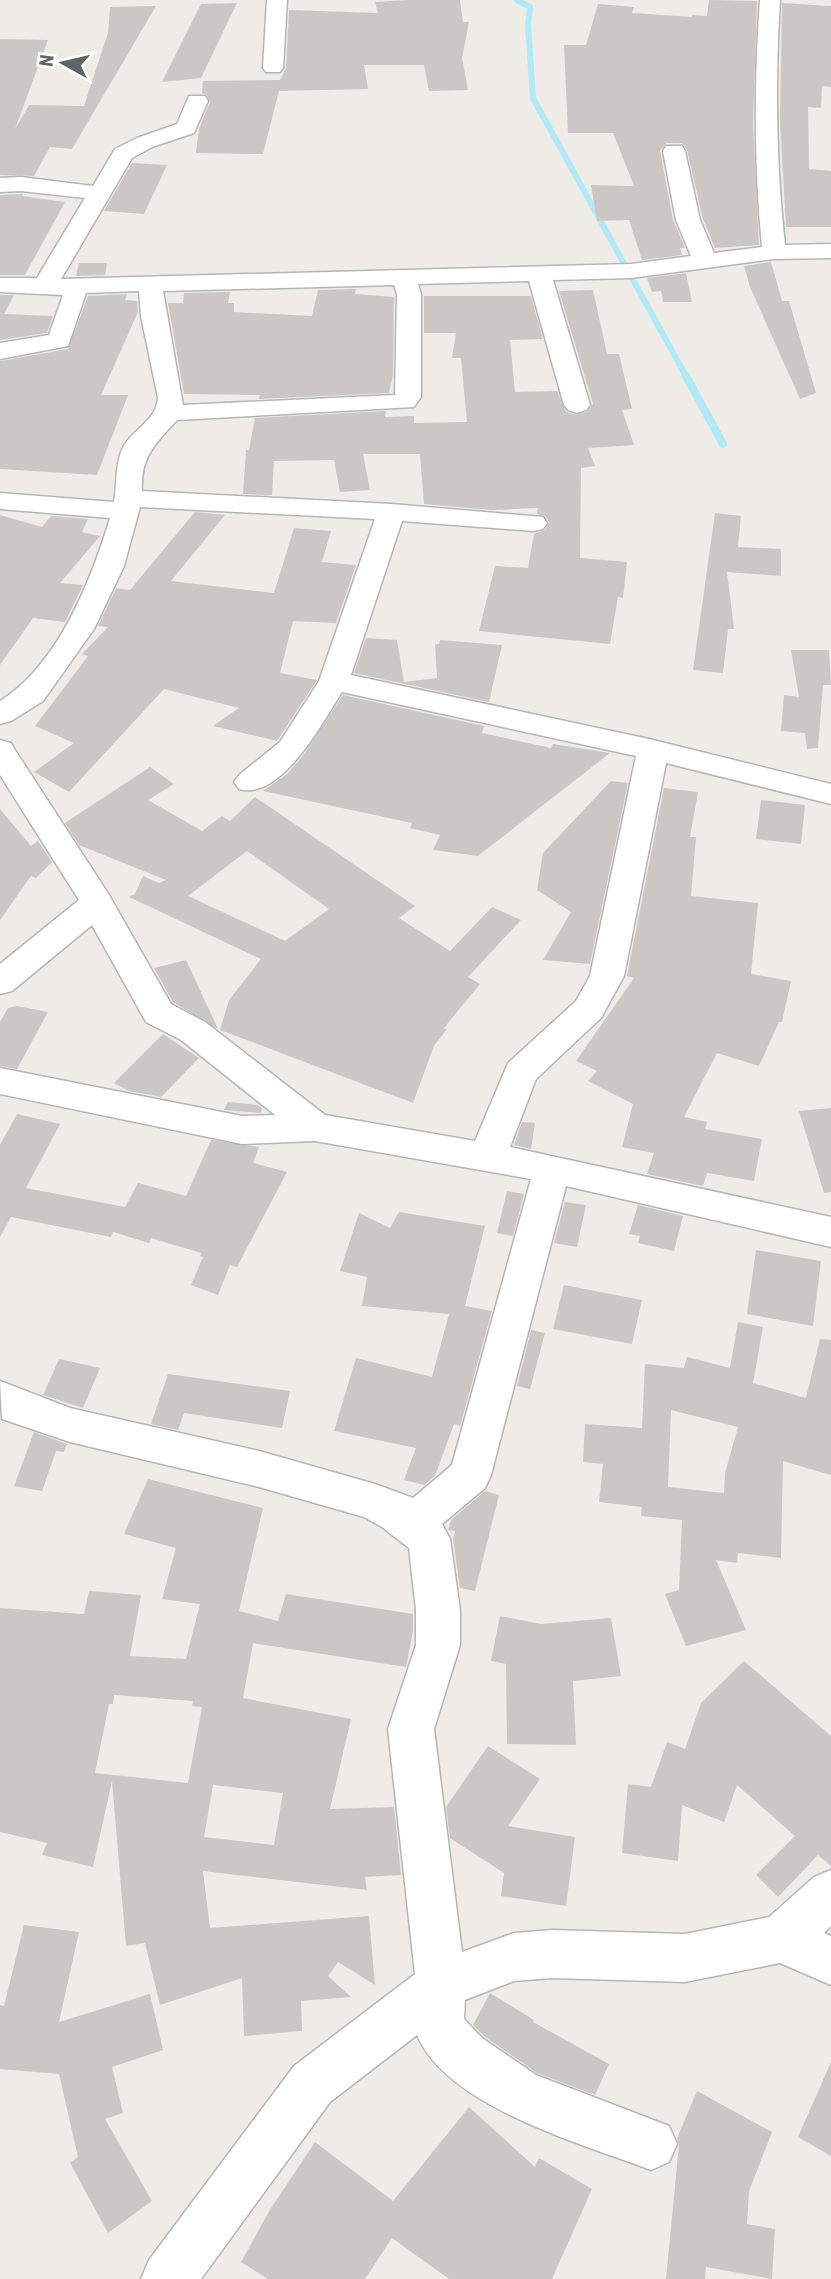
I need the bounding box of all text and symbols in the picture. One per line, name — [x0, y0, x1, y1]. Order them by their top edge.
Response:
north arrow — [28, 28, 98, 98]
text: N — [34, 53, 59, 68]

